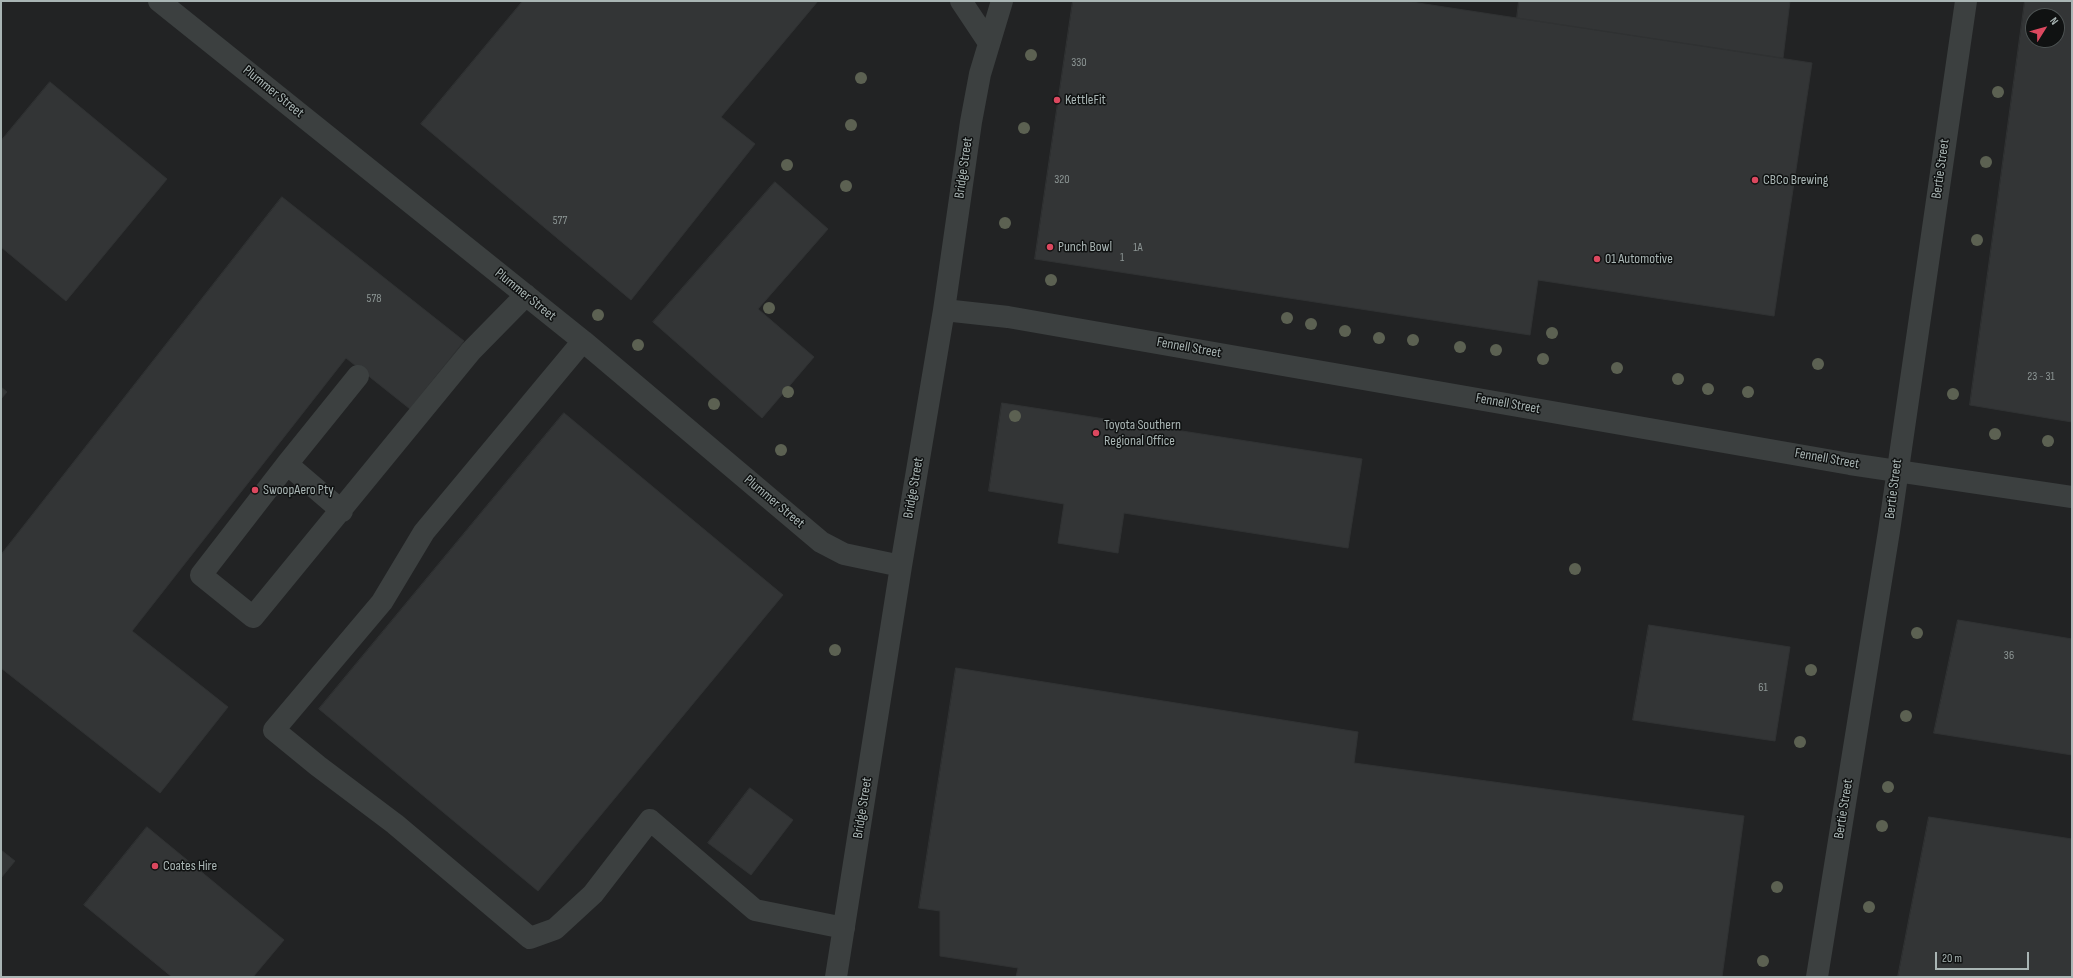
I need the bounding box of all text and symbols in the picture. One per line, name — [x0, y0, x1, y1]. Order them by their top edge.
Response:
north arrow — [2025, 8, 2065, 48]
text: N — [2047, 15, 2061, 27]
house number: 330 — [1071, 56, 1087, 70]
street label: Plummer Street — [239, 62, 307, 122]
place label: KettleFit — [1065, 92, 1106, 108]
marker: KettleFit — [1052, 95, 1062, 105]
street label: Bridge Street — [951, 136, 977, 200]
street label: Bertie Street — [1928, 138, 1954, 200]
place label: CBCo Brewing — [1763, 172, 1828, 188]
house number: 320 — [1054, 173, 1070, 187]
marker: CBCo Brewing — [1750, 175, 1760, 185]
house number: 577 — [553, 214, 567, 228]
place label: Punch Bowl — [1058, 239, 1112, 255]
house number: 1A — [1133, 241, 1143, 255]
marker: Punch Bowl — [1045, 242, 1055, 252]
house number: 1 — [1120, 251, 1124, 265]
place label: 01 Automotive — [1605, 251, 1673, 267]
marker: 01 Automotive — [1592, 254, 1602, 264]
street label: Plummer Street — [491, 265, 559, 325]
house number: 578 — [367, 292, 381, 306]
street label: Fennell Street — [1155, 334, 1223, 362]
house number: 23 - 31 — [2027, 370, 2055, 384]
street label: Fennell Street — [1474, 390, 1542, 418]
place label: Toyota Southern Regional Office — [1104, 417, 1181, 450]
marker: Toyota Southern Regional Office — [1091, 428, 1101, 438]
street label: Fennell Street — [1793, 445, 1861, 473]
street label: Bridge Street — [900, 456, 928, 520]
street label: Bertie Street — [1882, 458, 1906, 520]
street label: Plummer Street — [740, 472, 808, 532]
place label: SwoopAero Pty — [263, 482, 334, 498]
marker: SwoopAero Pty — [250, 485, 260, 495]
house number: 36 — [2004, 649, 2014, 663]
house number: 61 — [1758, 681, 1768, 695]
street label: Bridge Street — [850, 776, 876, 840]
street label: Bertie Street — [1831, 778, 1857, 840]
place label: Coates Hire — [163, 858, 217, 874]
marker: Coates Hire — [150, 861, 160, 871]
scale bar — [1937, 944, 2031, 970]
text: 20 m — [1942, 951, 1962, 966]

